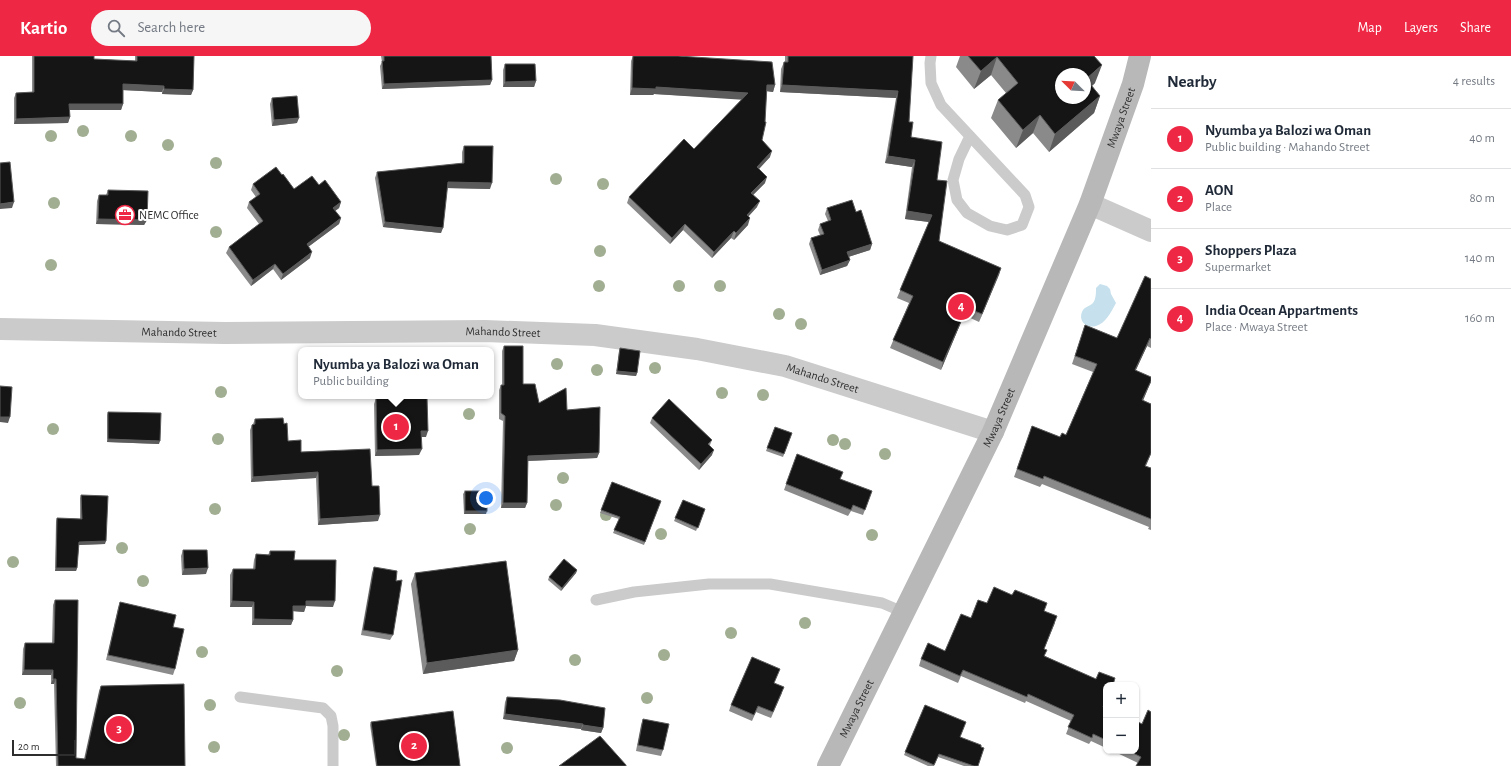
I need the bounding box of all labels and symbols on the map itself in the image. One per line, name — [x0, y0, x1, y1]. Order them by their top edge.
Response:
north arrow — [1055, 68, 1091, 104]
street label: Mwaya Street — [1105, 86, 1137, 150]
office icon: NEMC Office — [114, 204, 136, 226]
place label: NEMC Office — [139, 209, 199, 221]
pin: 4 — [948, 292, 974, 322]
street label: Mahando Street — [465, 325, 541, 339]
street label: Mahando Street — [141, 326, 217, 339]
street label: Mahando Street — [785, 361, 860, 395]
street label: Mwaya Street — [980, 386, 1017, 449]
pin: 1 — [383, 412, 409, 442]
your location — [476, 488, 496, 508]
street label: Mwaya Street — [837, 677, 876, 740]
pin: 3 — [106, 714, 132, 744]
pin: 2 — [401, 731, 427, 761]
scale bar — [12, 738, 76, 757]

